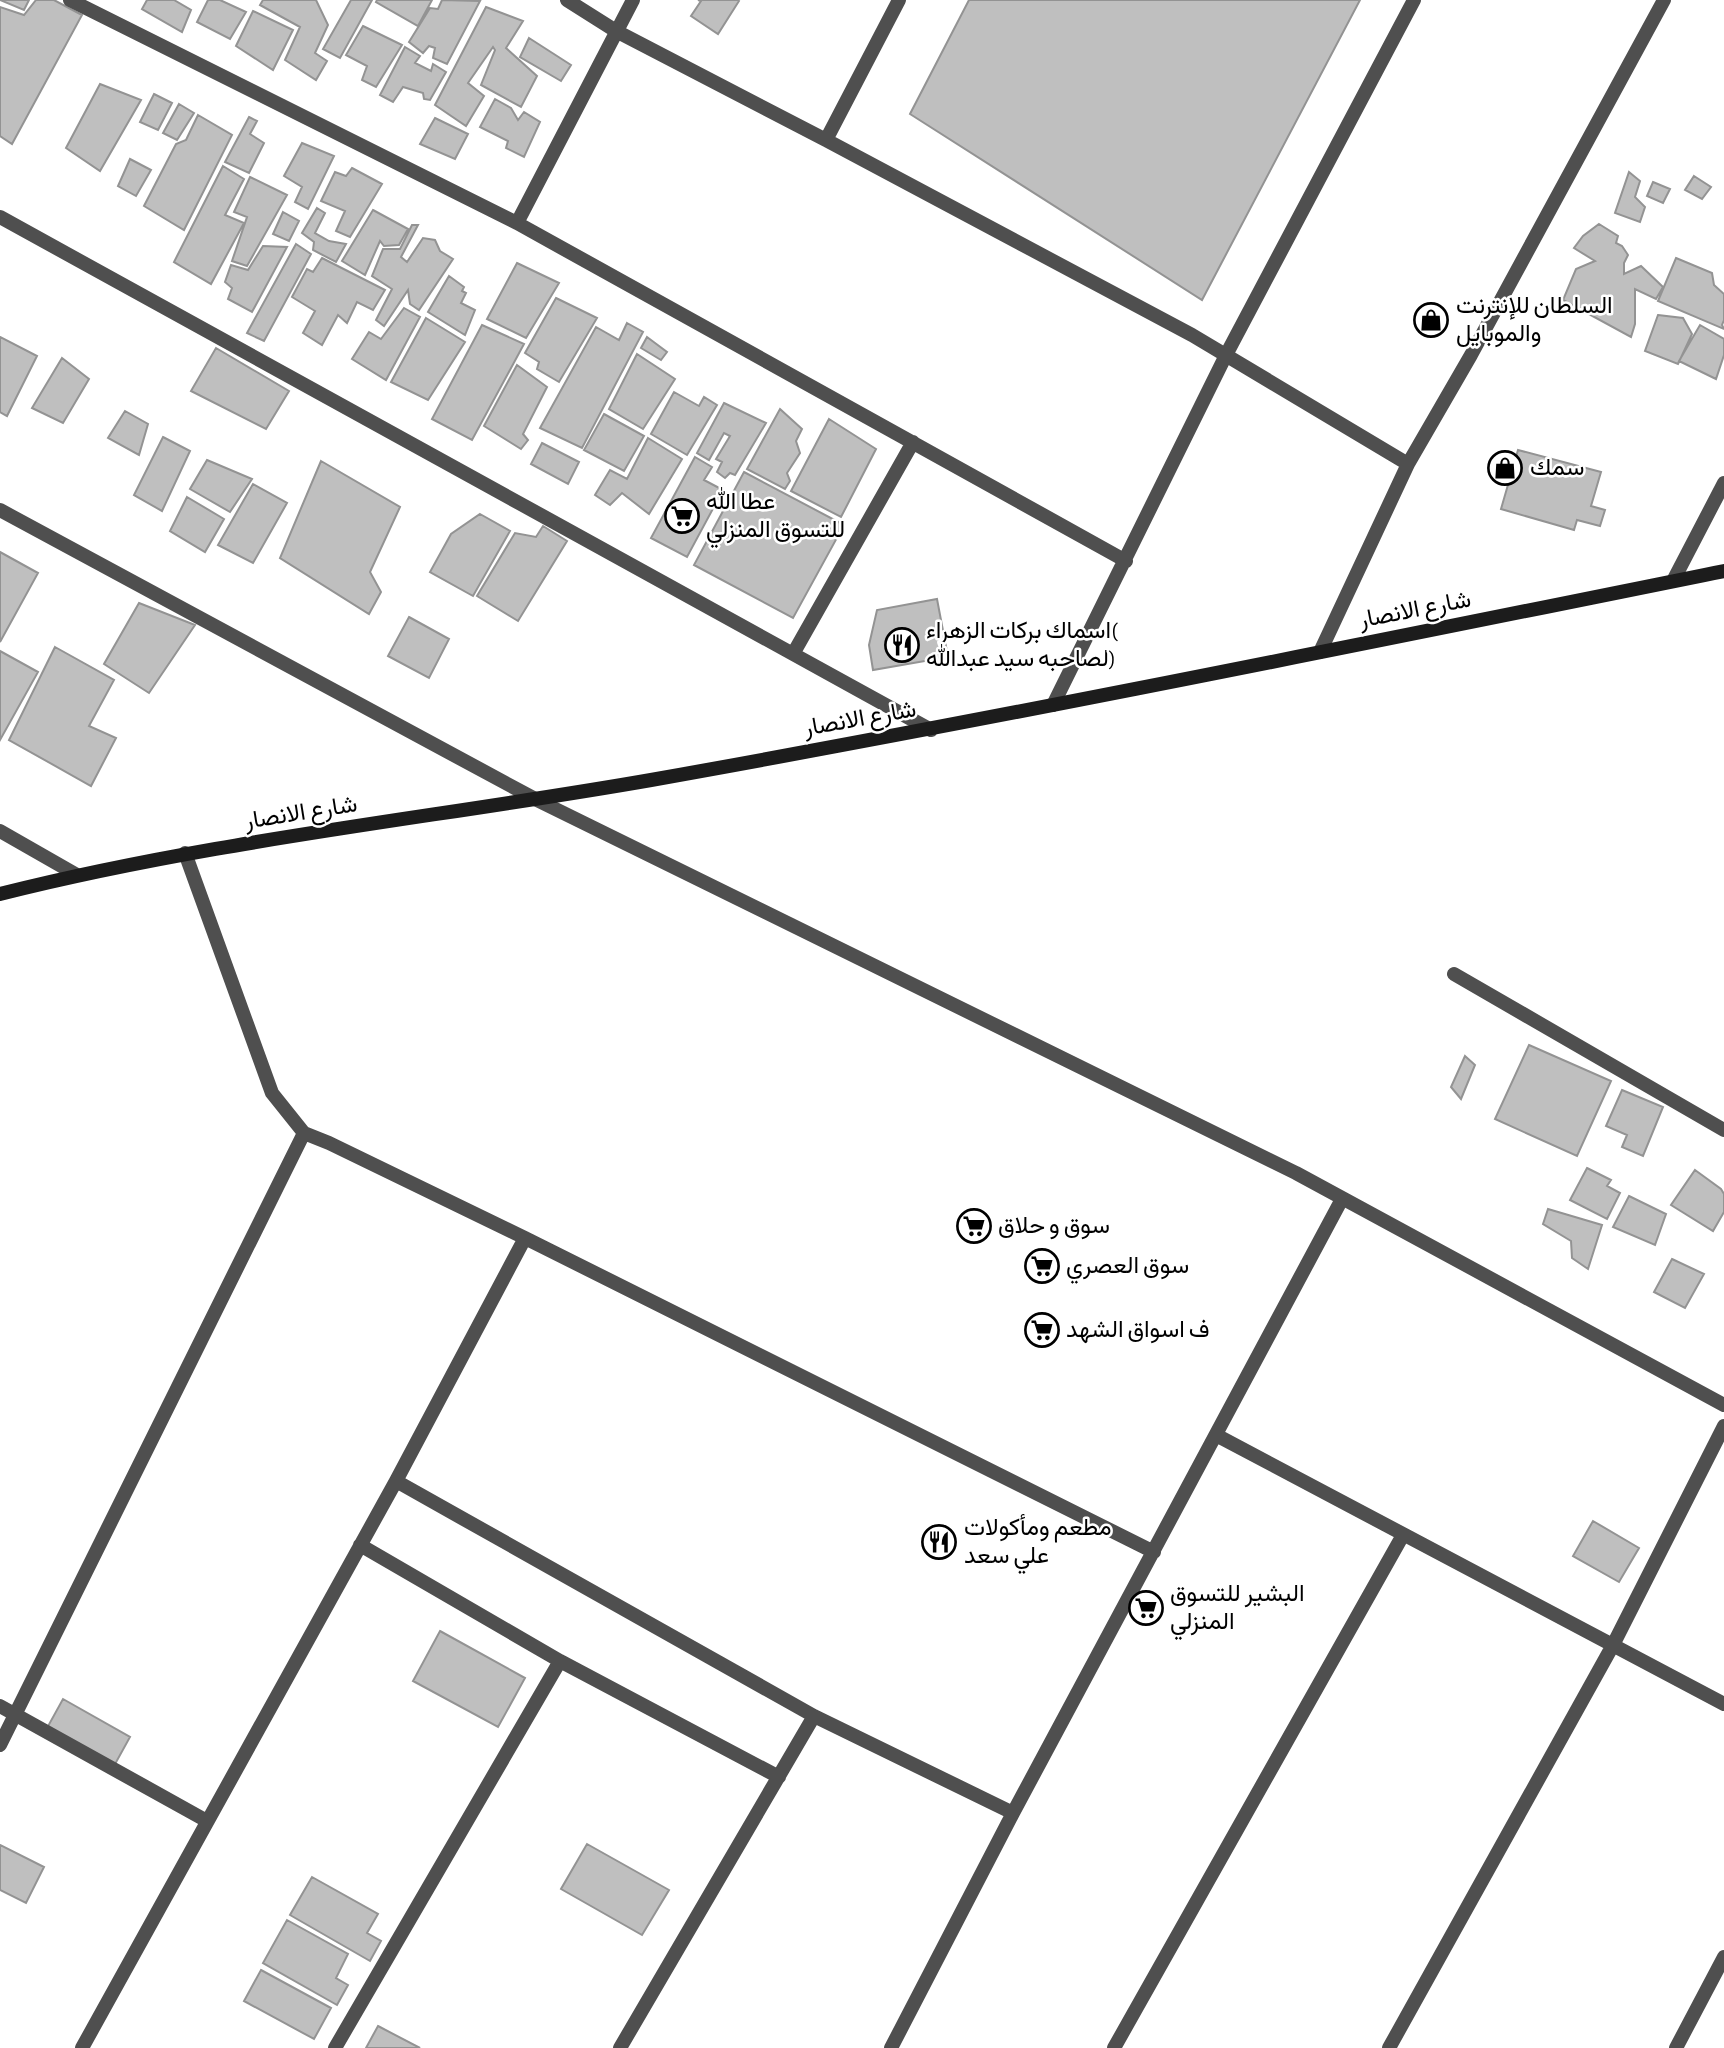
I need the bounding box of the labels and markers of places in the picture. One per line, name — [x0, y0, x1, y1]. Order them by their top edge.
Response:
place label: السلطان للإنترنت والموبايل — [1456, 294, 1613, 348]
shop icon: السلطان للإنترنت والموبايل — [1412, 301, 1450, 339]
shop icon: سمك — [1486, 449, 1524, 487]
place label: سمك — [1530, 456, 1585, 480]
place label: عطا الله للتسوق المنزلي — [706, 487, 845, 548]
supermarket icon: عطا الله للتسوق المنزلي — [663, 497, 701, 535]
place label: اسماك بركات الزهراء( لصاحبه سيد عبدالله) — [926, 619, 1118, 672]
restaurant icon: اسماك بركات الزهراء( لصاحبه سيد عبدالله) — [883, 626, 921, 664]
supermarket icon: سوق و حلاق — [955, 1207, 993, 1245]
place label: سوق و حلاق — [998, 1214, 1110, 1240]
supermarket icon: سوق العصري — [1023, 1247, 1061, 1285]
place label: سوق العصري — [1066, 1254, 1189, 1284]
supermarket icon: ف اسواق الشهد — [1023, 1311, 1061, 1349]
place label: ف اسواق الشهد — [1066, 1318, 1210, 1344]
place label: مطعم ومأكولات علي سعد — [964, 1513, 1112, 1574]
restaurant icon: مطعم ومأكولات علي سعد — [920, 1523, 958, 1561]
place label: البشير للتسوق المنزلي — [1170, 1582, 1305, 1640]
supermarket icon: البشير للتسوق المنزلي — [1127, 1589, 1165, 1627]

